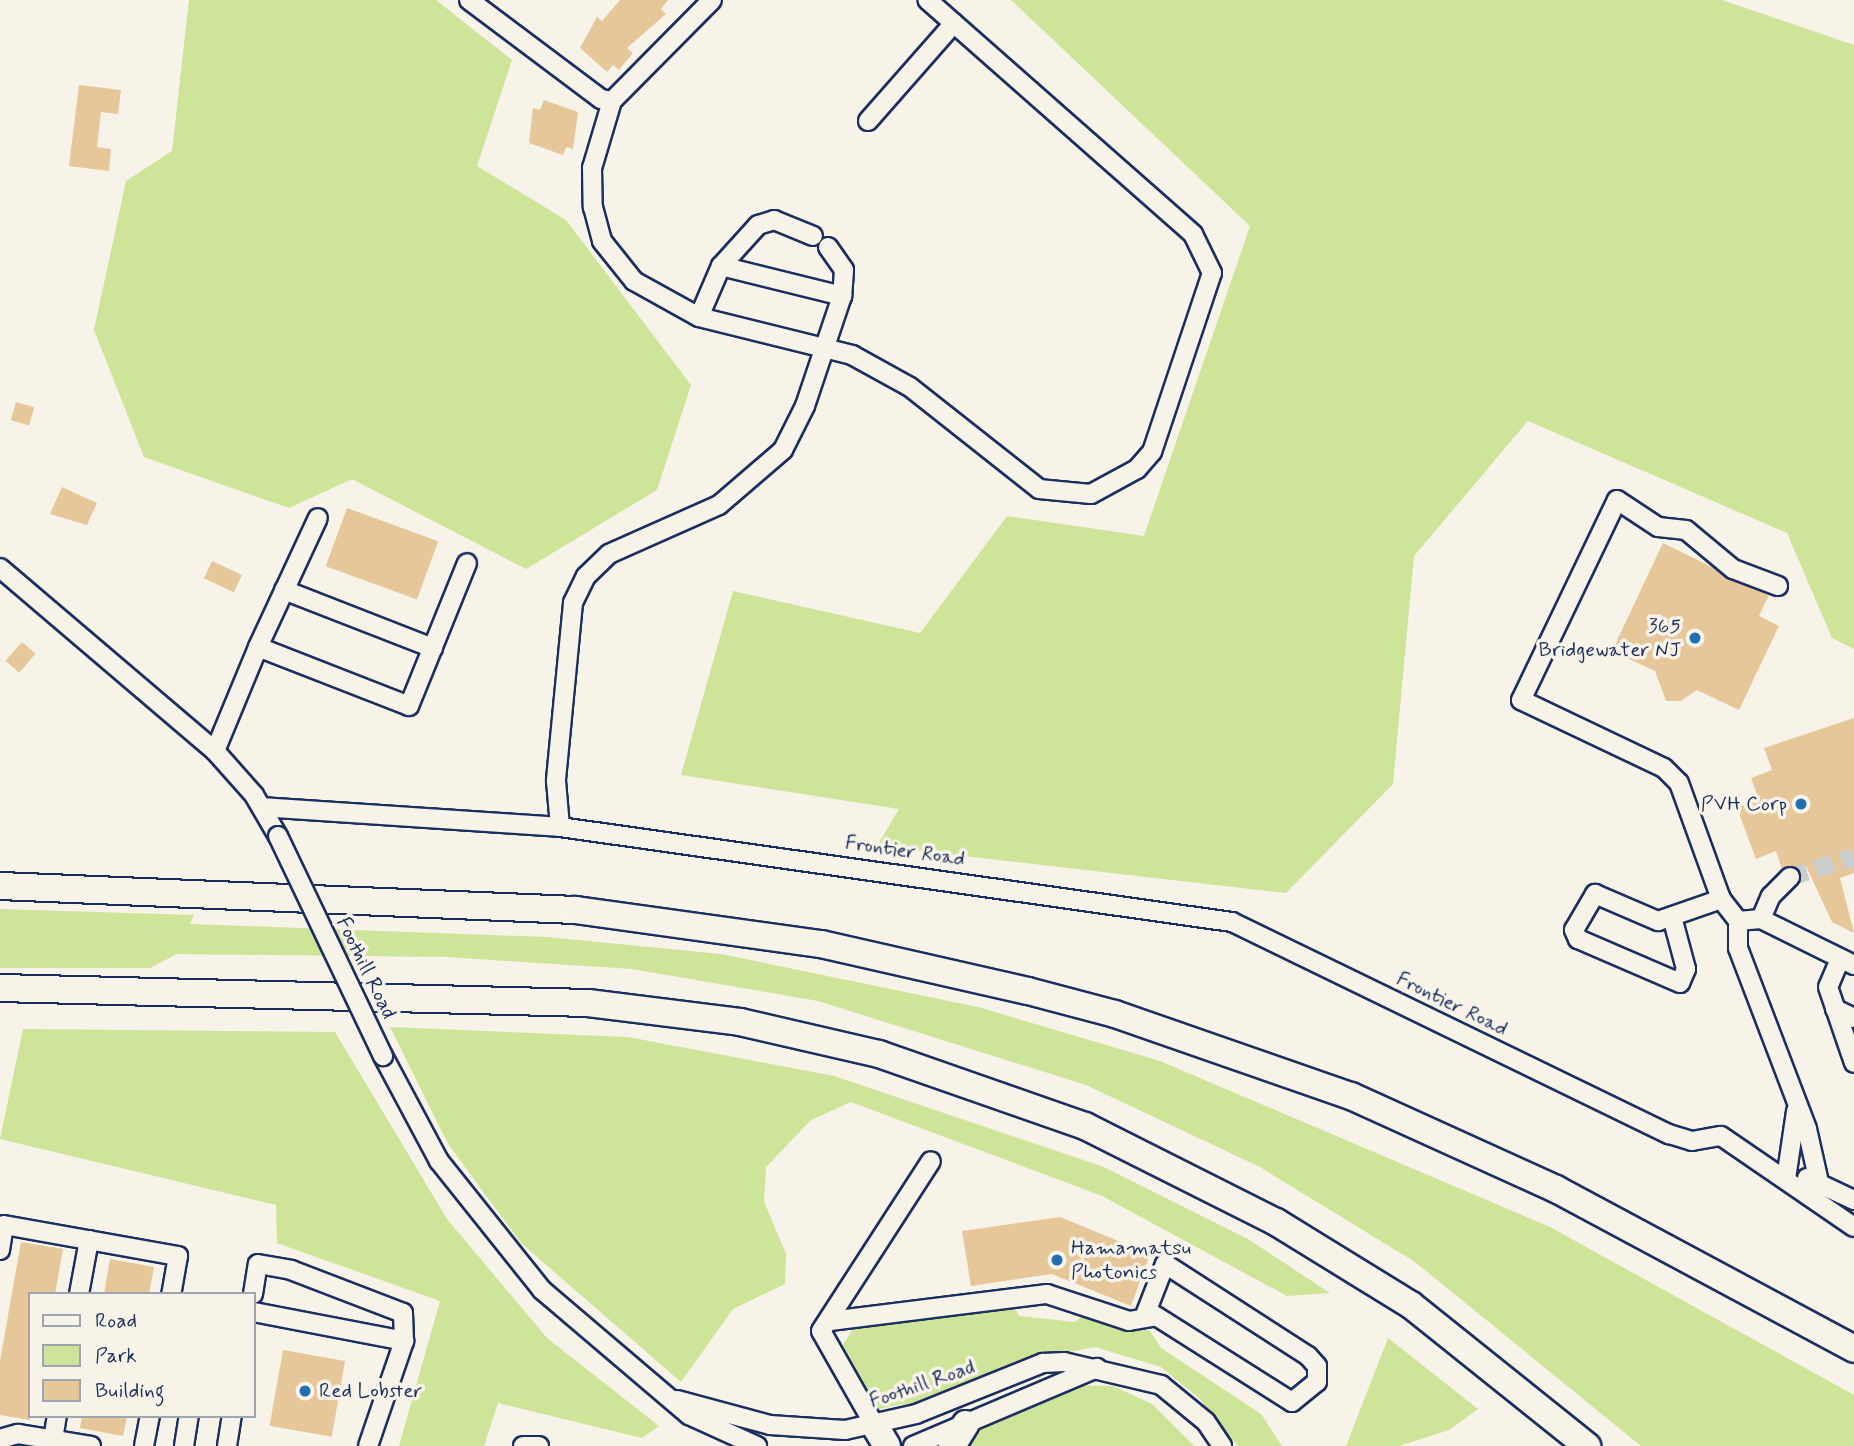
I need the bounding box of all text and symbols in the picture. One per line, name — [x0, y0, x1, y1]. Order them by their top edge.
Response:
place label: 365 Bridgewater NJ — [1540, 613, 1681, 663]
marker: 365 Bridgewater NJ — [1687, 630, 1703, 646]
place label: PVH Corp — [1701, 791, 1787, 817]
marker: PVH Corp — [1793, 796, 1809, 812]
street label: Frontier Road — [844, 830, 966, 872]
street label: Foothill Road — [331, 914, 401, 1022]
street label: Frontier Road — [1393, 967, 1511, 1041]
place label: Hamamatsu Photonics — [1071, 1235, 1191, 1285]
marker: Hamamatsu Photonics — [1049, 1252, 1065, 1268]
legend — [28, 1292, 256, 1418]
text: Road — [95, 1307, 137, 1335]
text: Park — [95, 1342, 137, 1370]
street label: Foothill Road — [866, 1354, 978, 1414]
text: Building — [95, 1377, 165, 1405]
place label: Red Lobster — [319, 1378, 425, 1404]
marker: Red Lobster — [297, 1383, 313, 1399]

